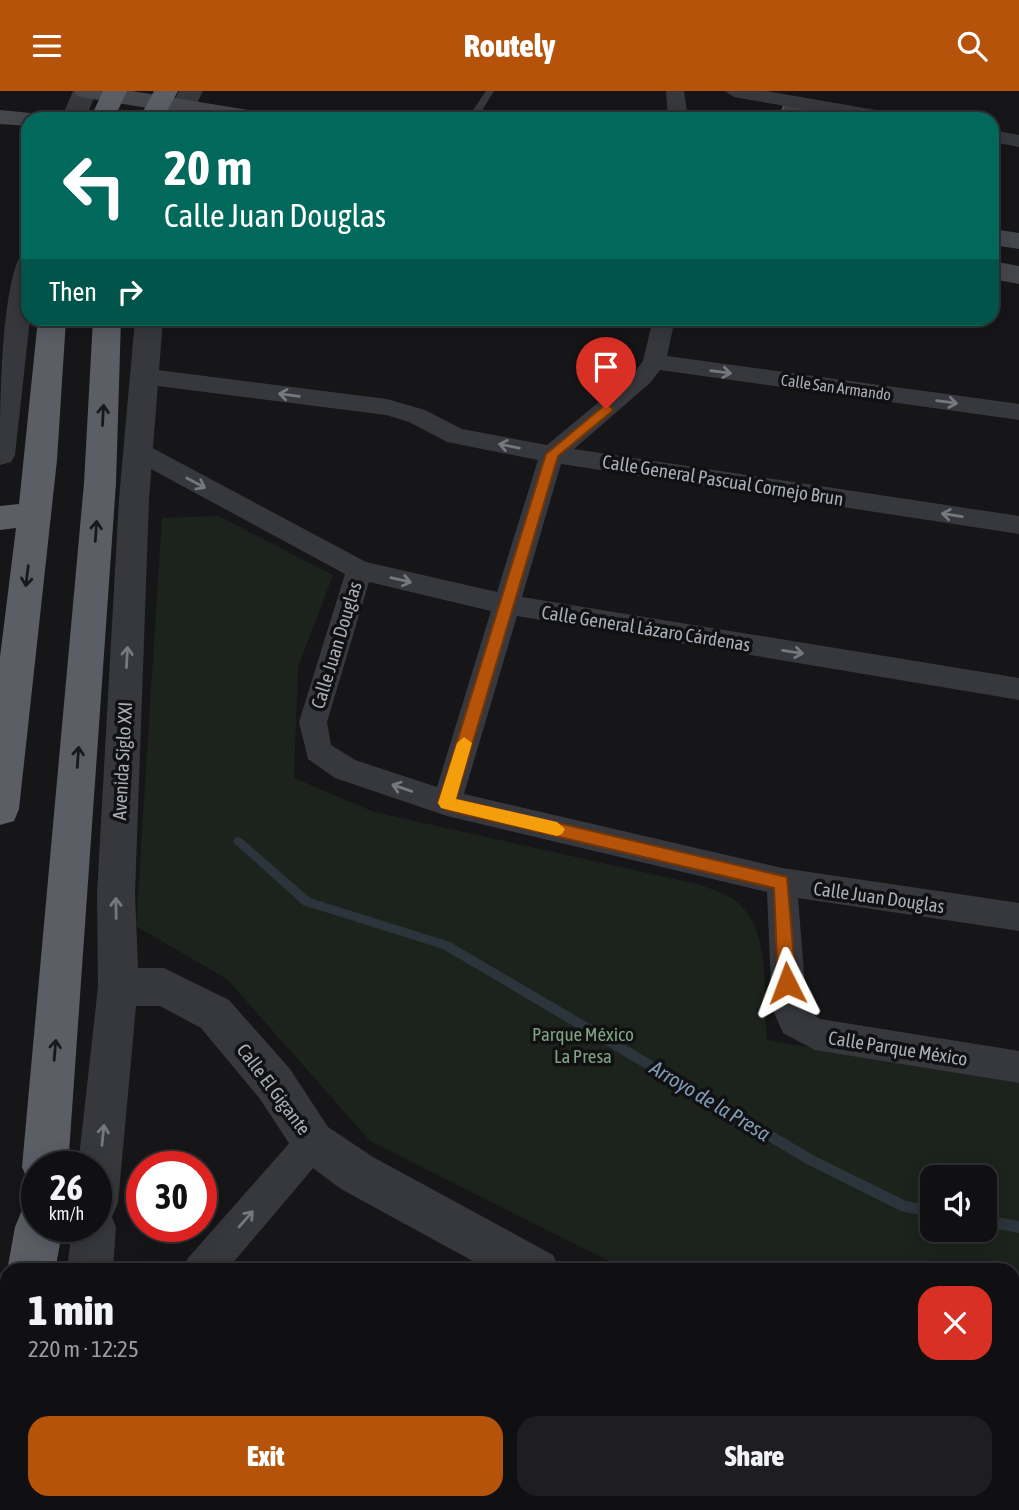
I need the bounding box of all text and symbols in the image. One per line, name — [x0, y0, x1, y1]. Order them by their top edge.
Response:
icon: menu — [28, 27, 66, 65]
text: Routely — [464, 27, 555, 64]
icon: search — [953, 27, 991, 65]
text: 20 m — [164, 139, 252, 195]
icon: left — [49, 140, 140, 231]
text: Calle Juan Douglas — [164, 197, 386, 234]
icon: right — [111, 273, 149, 311]
text: Then — [49, 277, 97, 307]
pin — [576, 337, 636, 409]
icon: arrive — [587, 348, 625, 386]
one-way arrow — [710, 365, 732, 378]
street label: Calle San Armando — [780, 370, 892, 404]
one-way arrow — [278, 388, 301, 401]
one-way arrow — [935, 395, 958, 408]
one-way arrow — [97, 404, 110, 427]
one-way arrow — [498, 439, 521, 452]
street label: Calle General Pascual Cornejo Brun — [601, 450, 845, 510]
one-way arrow — [185, 477, 206, 490]
one-way arrow — [941, 508, 963, 521]
one-way arrow — [90, 520, 103, 542]
one-way arrow — [21, 564, 34, 587]
one-way arrow — [389, 574, 411, 587]
street label: Calle Juan Douglas — [306, 578, 366, 711]
street label: Calle General Lázaro Cárdenas — [540, 601, 752, 655]
one-way arrow — [120, 645, 133, 668]
one-way arrow — [781, 646, 804, 659]
street label: Avenida Siglo XXI — [108, 701, 136, 821]
one-way arrow — [72, 747, 85, 769]
one-way arrow — [391, 781, 413, 793]
street label: Calle Juan Douglas — [812, 877, 946, 917]
one-way arrow — [109, 897, 123, 920]
position arrow — [750, 946, 824, 1020]
park label: Parque México La Presa — [532, 1023, 634, 1067]
street label: Calle Parque México — [827, 1026, 969, 1070]
street label: Calle El Gigante — [233, 1039, 315, 1139]
one-way arrow — [49, 1040, 62, 1062]
water label: Arroyo de la Presa — [645, 1054, 775, 1145]
one-way arrow — [97, 1124, 110, 1147]
speed limit sign: 30 — [126, 1151, 217, 1242]
map controls — [920, 1165, 997, 1242]
button: sound — [920, 1165, 997, 1242]
text: 26 — [50, 1167, 83, 1207]
text: km/h — [49, 1203, 84, 1224]
one-way arrow — [238, 1210, 254, 1228]
text: 1 min — [28, 1286, 114, 1334]
button: close — [918, 1286, 992, 1360]
text: 220 m · 12:25 — [28, 1336, 139, 1362]
button: Exit — [28, 1416, 503, 1496]
button: Share — [517, 1416, 992, 1496]

